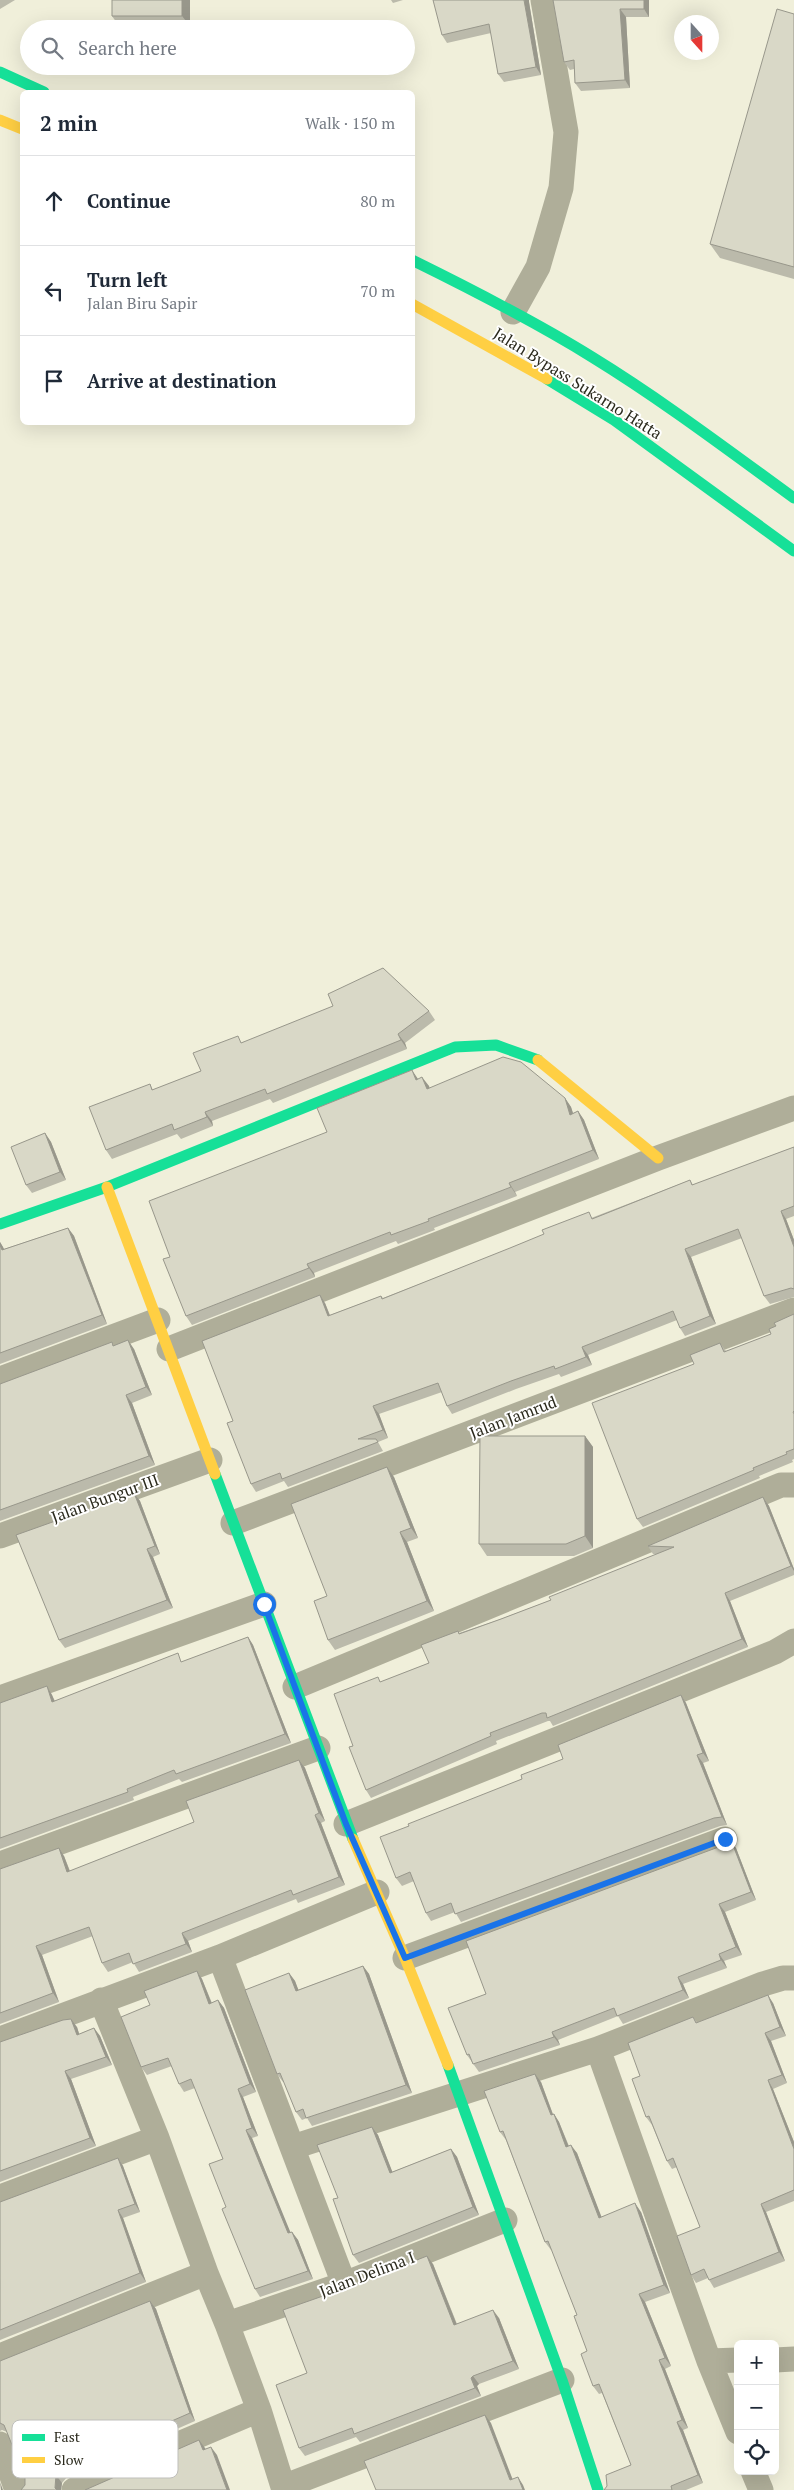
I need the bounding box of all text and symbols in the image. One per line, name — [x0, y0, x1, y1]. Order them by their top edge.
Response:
north arrow — [674, 15, 719, 60]
search box — [20, 20, 415, 75]
icon: search — [38, 34, 66, 62]
text: Search here — [78, 35, 177, 60]
text: 2 min — [40, 109, 97, 137]
text: Walk · 150 m — [305, 112, 395, 134]
icon: ahead — [40, 187, 68, 215]
text: Continue — [87, 188, 171, 213]
text: 80 m — [360, 190, 395, 212]
text: Turn left — [87, 267, 168, 292]
icon: left — [40, 277, 68, 305]
text: 70 m — [360, 280, 395, 302]
text: Jalan Biru Sapir — [87, 292, 197, 314]
street label: Jalan Bypass Sukarno Hatta — [490, 322, 666, 444]
icon: arrive — [40, 367, 68, 395]
text: Arrive at destination — [87, 368, 276, 393]
street label: Jalan Jamrud — [466, 1390, 560, 1444]
street label: Jalan Bungur III — [48, 1468, 162, 1528]
route start — [253, 1593, 276, 1616]
route end — [714, 1828, 737, 1851]
street label: Jalan Delima I — [316, 2246, 418, 2302]
map controls — [734, 2340, 779, 2475]
button: + — [734, 2340, 779, 2385]
button: − — [734, 2385, 779, 2430]
legend — [12, 2420, 178, 2478]
text: Fast — [54, 2427, 81, 2446]
button: locate — [734, 2430, 779, 2475]
text: Slow — [54, 2450, 84, 2469]

